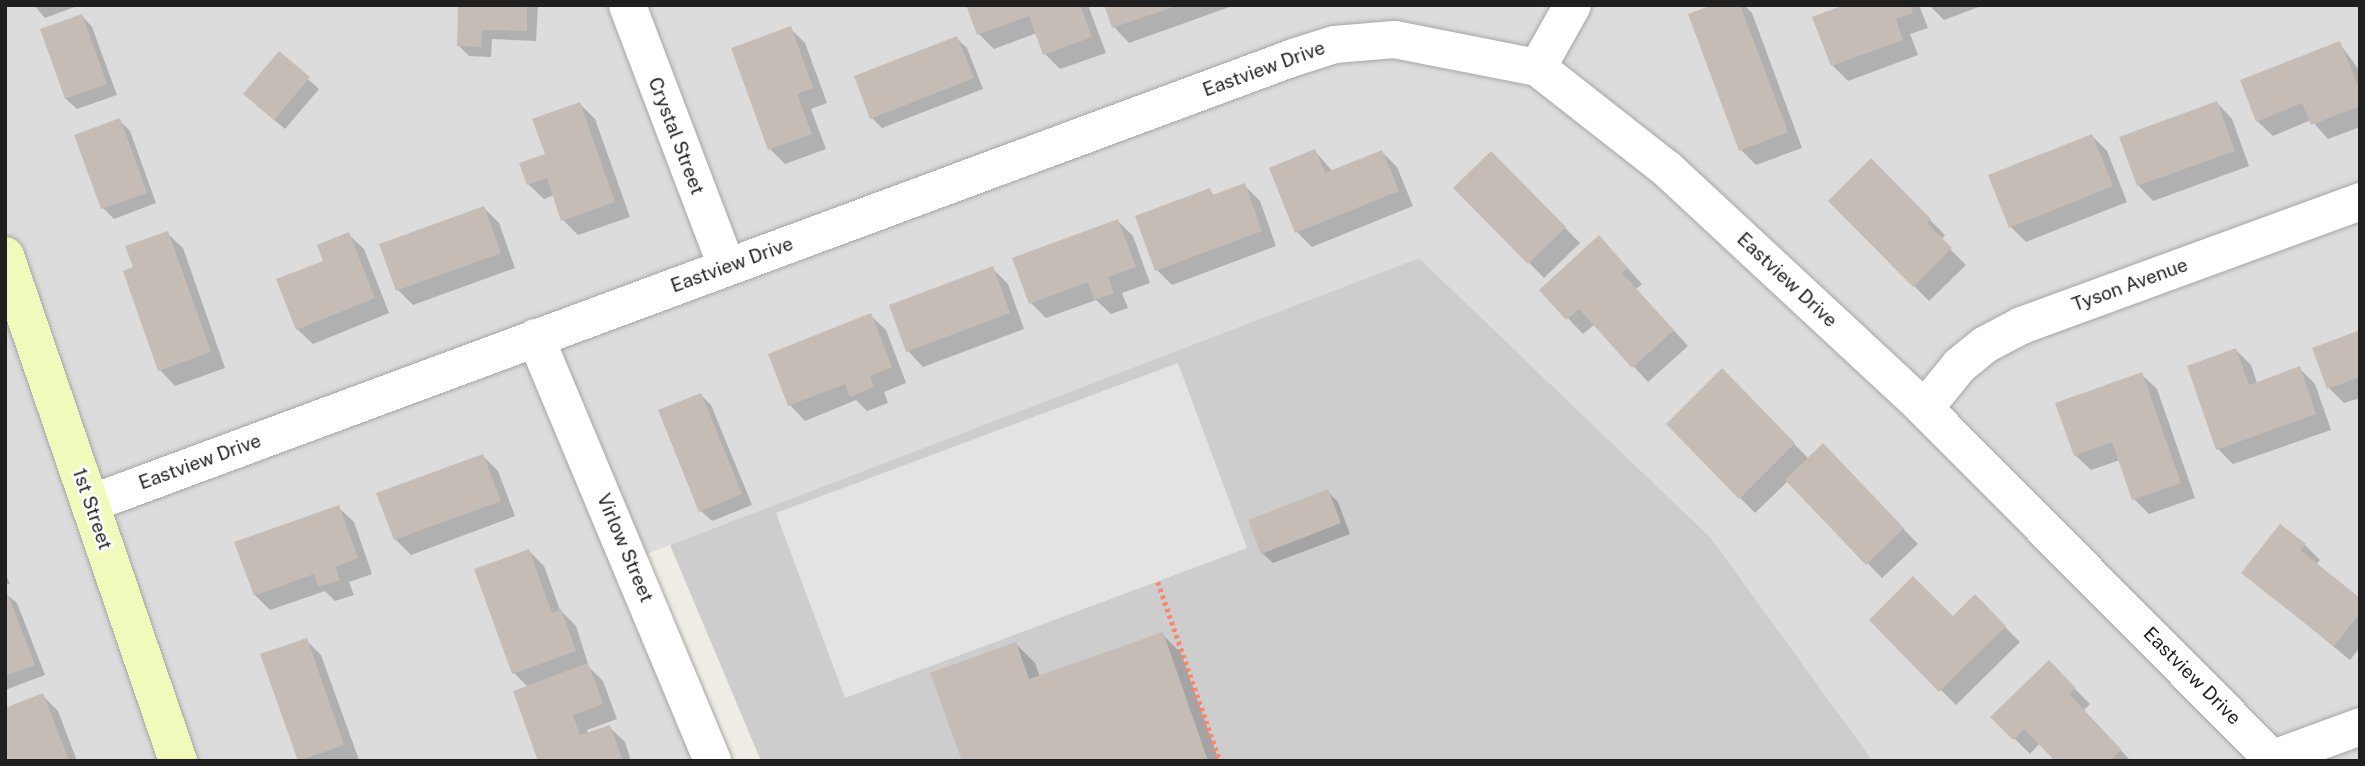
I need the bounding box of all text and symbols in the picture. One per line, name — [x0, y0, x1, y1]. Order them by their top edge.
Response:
street label: Eastview Drive — [1200, 36, 1328, 102]
street label: Crystal Street — [643, 74, 709, 198]
street label: Eastview Drive — [1732, 228, 1842, 332]
street label: Eastview Drive — [668, 232, 796, 298]
street label: Tyson Avenue — [2069, 253, 2191, 317]
street label: Eastview Drive — [136, 429, 264, 495]
street label: 1st Street — [67, 465, 117, 553]
street label: Virlow Street — [592, 490, 658, 606]
street label: Eastview Drive — [2138, 622, 2246, 730]

